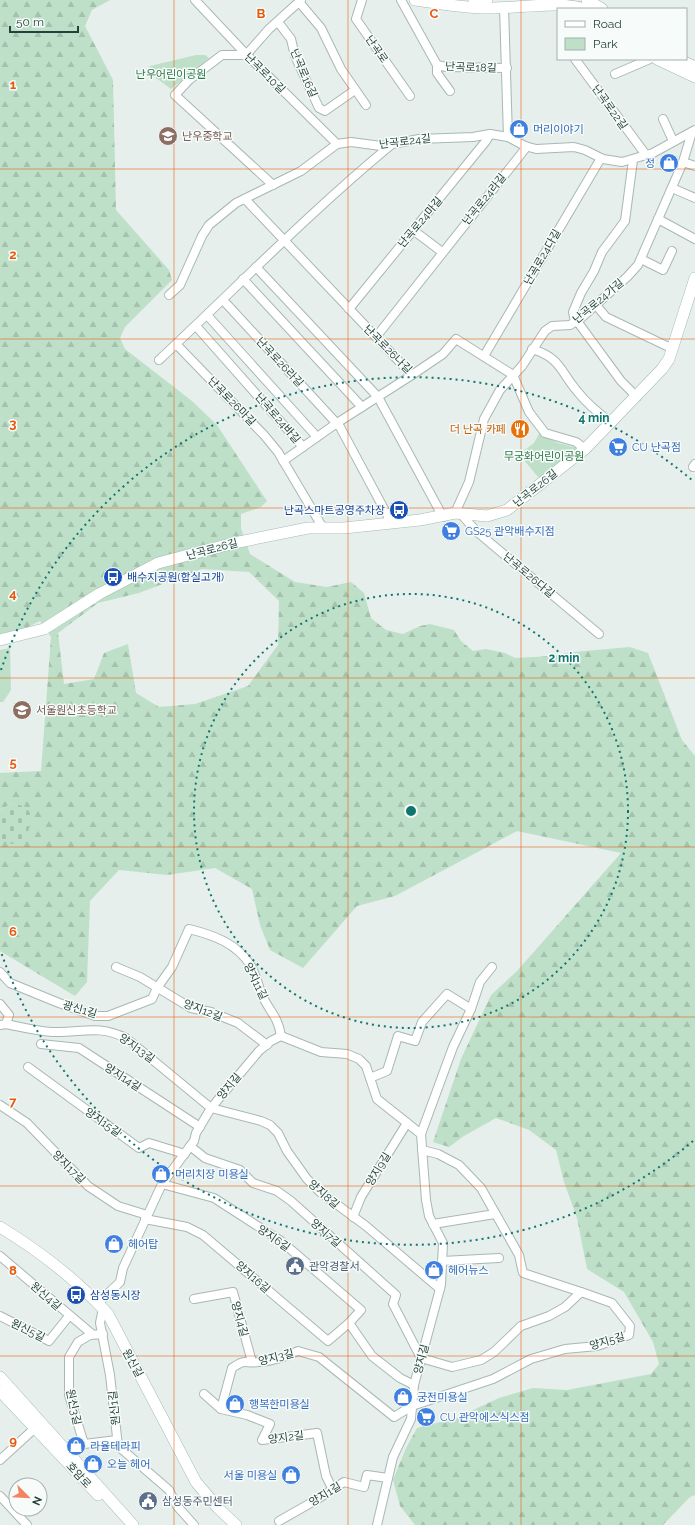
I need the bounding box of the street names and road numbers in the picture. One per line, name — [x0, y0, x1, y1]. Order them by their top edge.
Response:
street label: 난곡로 — [363, 33, 391, 65]
street label: 난곡로16길 — [287, 47, 320, 100]
street label: 난곡로10길 — [242, 50, 288, 96]
street label: 난곡로18길 — [445, 60, 497, 75]
street label: 난곡로22길 — [589, 82, 630, 132]
street label: 난곡로24길 — [378, 132, 432, 151]
street label: 난곡로24라길 — [460, 171, 509, 228]
street label: 난곡로24마길 — [395, 194, 445, 250]
street label: 난곡로24다길 — [521, 227, 564, 287]
street label: 난곡로24가길 — [570, 276, 626, 326]
street label: 난곡로26나길 — [361, 322, 415, 376]
street label: 난곡로26라길 — [253, 335, 306, 390]
street label: 난곡로26마길 — [205, 374, 258, 429]
street label: 난곡로24바길 — [252, 391, 303, 446]
street label: 난곡로26길 — [510, 467, 560, 510]
street label: 난곡로26길 — [185, 536, 239, 563]
street label: 난곡로26다길 — [500, 550, 557, 601]
street label: 양지11길 — [241, 960, 270, 1002]
street label: 양지12길 — [181, 997, 224, 1024]
street label: 광신1길 — [61, 998, 99, 1021]
street label: 양지13길 — [116, 1031, 157, 1066]
street label: 양지14길 — [102, 1061, 143, 1094]
street label: 양지길 — [215, 1071, 244, 1102]
street label: 양지15길 — [82, 1105, 123, 1140]
street label: 양지17길 — [50, 1148, 88, 1186]
street label: 양지9길 — [363, 1150, 394, 1188]
street label: 양지8길 — [306, 1177, 342, 1212]
street label: 양지7길 — [308, 1216, 343, 1250]
street label: 양지6길 — [255, 1222, 293, 1254]
street label: 양지16길 — [233, 1259, 273, 1296]
street label: 원신4길 — [28, 1280, 64, 1313]
street label: 양지4길 — [229, 1300, 251, 1338]
street label: 원신5길 — [9, 1317, 47, 1344]
street label: 양지5길 — [588, 1330, 626, 1353]
street label: 양지길 — [411, 1343, 432, 1375]
street label: 원신길 — [120, 1347, 146, 1380]
street label: 양지3길 — [257, 1347, 295, 1368]
street label: 원신3길 — [63, 1388, 84, 1426]
street label: 원신1길 — [106, 1390, 123, 1426]
street label: 양지2길 — [267, 1429, 305, 1446]
street label: 호암로 — [64, 1460, 94, 1491]
street label: 양지1길 — [307, 1480, 344, 1509]

